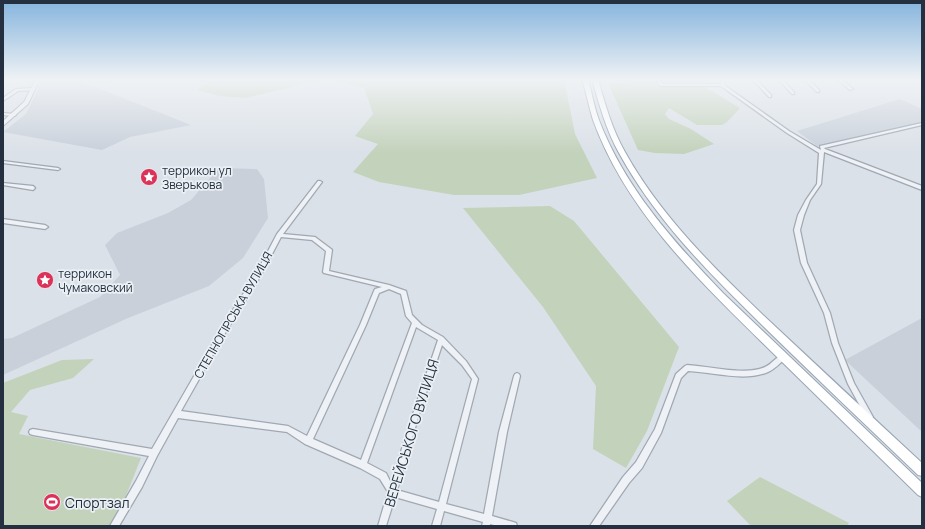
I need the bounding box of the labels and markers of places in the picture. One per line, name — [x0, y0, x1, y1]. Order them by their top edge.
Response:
place label: террикон ул Зверькова — [162, 162, 232, 193]
place icon: террикон ул Зверькова — [139, 167, 159, 187]
place label: террикон Чумаковский — [58, 265, 133, 296]
place icon: террикон Чумаковский — [35, 270, 55, 290]
sports icon: Спортзал — [42, 492, 62, 512]
place label: Спортзал — [65, 493, 130, 512]

